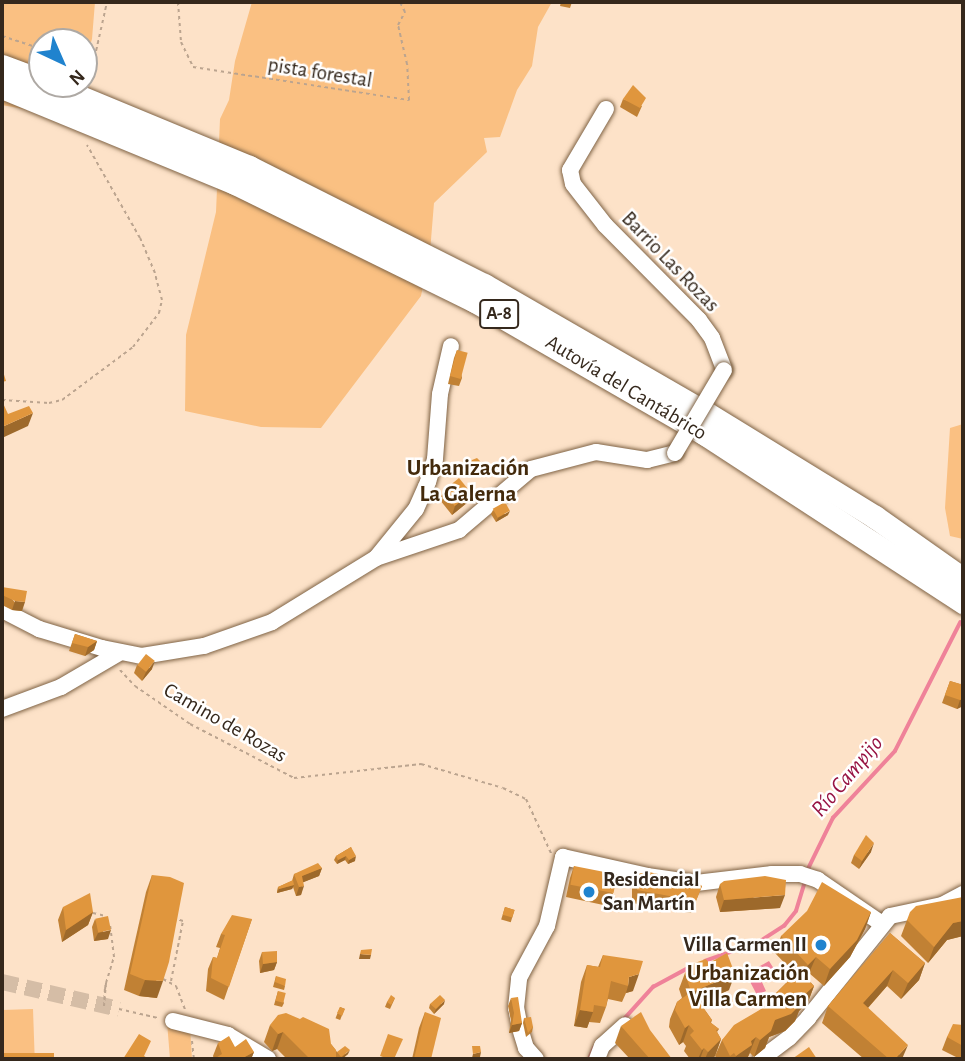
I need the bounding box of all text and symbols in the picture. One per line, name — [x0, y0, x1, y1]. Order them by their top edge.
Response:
north arrow — [28, 28, 98, 98]
street label: pista forestal — [266, 52, 374, 94]
text: N — [65, 66, 88, 88]
street label: Barrio Las Rozas — [616, 207, 724, 317]
road number: A-8 — [478, 298, 520, 330]
street label: Autovía del Cantábrico — [541, 330, 711, 446]
district label: Urbanización La Galerna — [407, 455, 529, 509]
street label: Camino de Rozas — [159, 678, 291, 768]
water label: Río Campijo — [806, 731, 890, 823]
place label: Residencial San Martín — [603, 867, 699, 917]
marker: Residencial San Martín — [581, 884, 597, 900]
place label: Villa Carmen II — [683, 932, 807, 958]
marker: Villa Carmen II — [813, 937, 829, 953]
district label: Urbanización Villa Carmen — [687, 960, 809, 1014]

